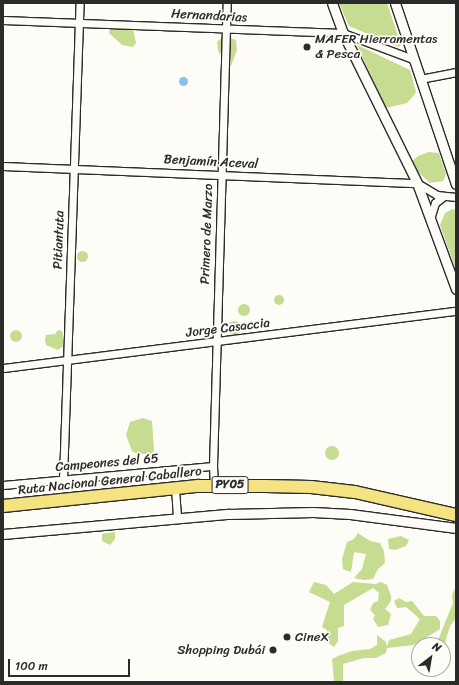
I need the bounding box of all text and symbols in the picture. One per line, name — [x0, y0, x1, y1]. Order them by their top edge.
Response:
street label: Hernandarias — [171, 6, 247, 26]
place label: MAFER Hierramentas & Pesca — [315, 32, 437, 63]
marker: MAFER Hierramentas & Pesca — [302, 42, 312, 52]
street label: Benjamín Aceval — [163, 152, 259, 172]
street label: Primero de Marzo — [197, 183, 217, 285]
street label: Pitiantuta — [50, 210, 68, 270]
street label: Jorge Casaccia — [185, 315, 271, 341]
street label: Campeones del 65 — [55, 451, 159, 475]
street label: Ruta Nacional General Caballero — [17, 464, 203, 498]
road number: PY05 — [211, 475, 249, 495]
place label: CineX — [295, 629, 329, 645]
marker: CineX — [282, 632, 292, 642]
north arrow — [411, 637, 451, 677]
text: N — [429, 637, 445, 657]
place label: Shopping Dubái — [177, 642, 265, 658]
marker: Shopping Dubái — [268, 645, 278, 655]
scale bar — [10, 651, 132, 677]
text: 100 m — [15, 655, 48, 677]

